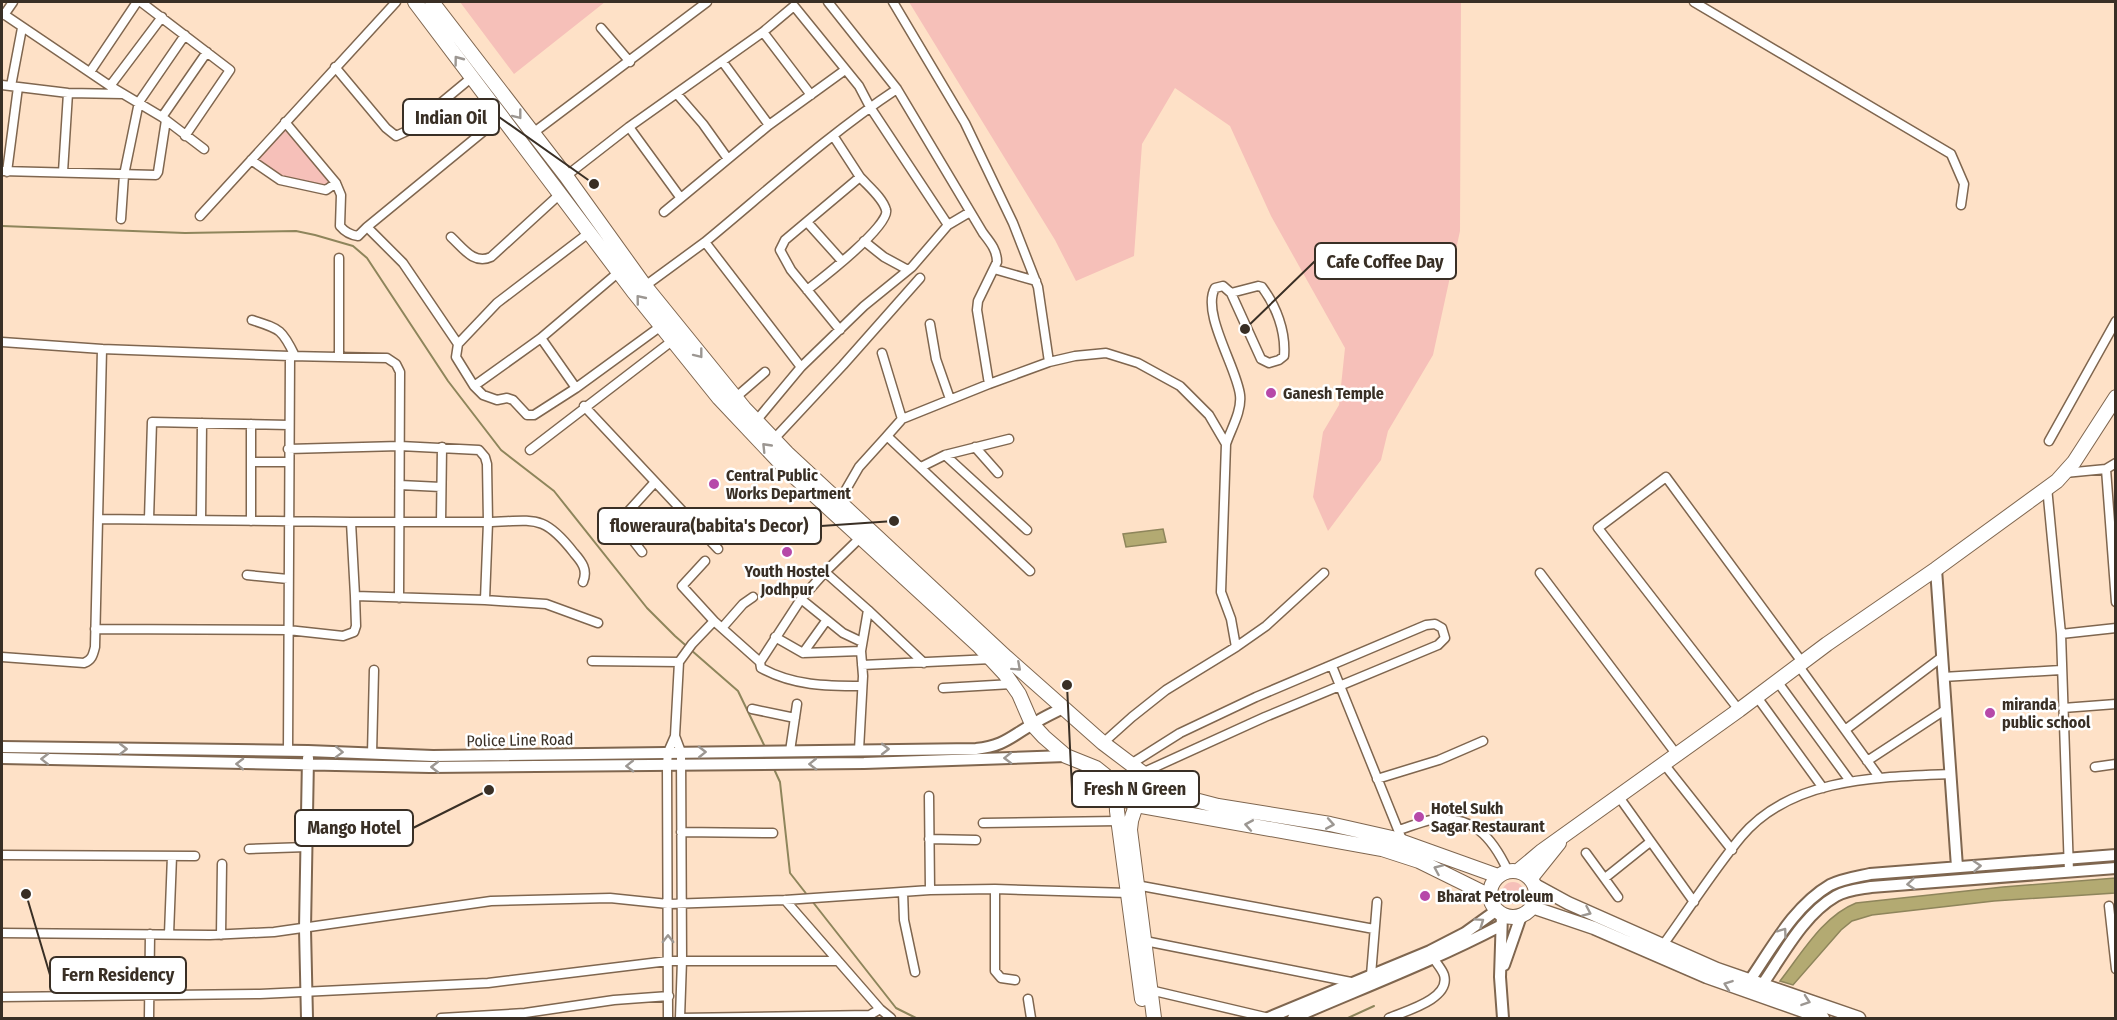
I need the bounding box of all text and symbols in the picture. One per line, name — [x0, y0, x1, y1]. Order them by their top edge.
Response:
one-way arrow — [454, 56, 465, 67]
callout: Indian Oil — [403, 99, 499, 135]
text: Indian Oil — [415, 107, 487, 129]
one-way arrow — [511, 108, 522, 119]
callout: Cafe Coffee Day — [1315, 243, 1456, 279]
text: Cafe Coffee Day — [1327, 251, 1444, 273]
one-way arrow — [636, 295, 647, 306]
one-way arrow — [691, 347, 702, 358]
place label: Ganesh Temple — [1283, 384, 1384, 403]
marker: Ganesh Temple — [1264, 386, 1278, 400]
one-way arrow — [762, 444, 773, 454]
place label: Central Public Works Department — [726, 466, 851, 503]
marker: Central Public Works Department — [707, 477, 721, 491]
callout: floweraura(babita's Decor) — [598, 508, 821, 544]
text: floweraura(babita's Decor) — [610, 515, 809, 537]
marker: Youth Hostel Jodhpur — [780, 545, 794, 559]
place label: Youth Hostel Jodhpur — [744, 562, 830, 599]
one-way arrow — [1011, 660, 1021, 671]
place label: miranda public school — [2002, 695, 2091, 732]
marker: miranda public school — [1983, 706, 1997, 720]
street label: Police Line Road — [466, 730, 574, 750]
one-way arrow — [118, 743, 127, 755]
one-way arrow — [881, 743, 890, 755]
one-way arrow — [334, 746, 343, 759]
one-way arrow — [697, 746, 706, 758]
one-way arrow — [1003, 752, 1012, 764]
one-way arrow — [40, 753, 49, 765]
one-way arrow — [235, 758, 244, 770]
one-way arrow — [809, 758, 818, 770]
one-way arrow — [625, 760, 634, 772]
one-way arrow — [430, 761, 439, 773]
callout: Fresh N Green — [1072, 771, 1199, 807]
text: Fresh N Green — [1084, 778, 1186, 800]
place label: Hotel Sukh Sagar Restaurant — [1431, 799, 1545, 836]
callout: Mango Hotel — [295, 810, 413, 846]
marker: Hotel Sukh Sagar Restaurant — [1412, 810, 1426, 824]
text: Mango Hotel — [307, 817, 401, 839]
one-way arrow — [1325, 817, 1335, 830]
one-way arrow — [1244, 819, 1254, 832]
one-way arrow — [1973, 860, 1982, 873]
one-way arrow — [1433, 865, 1444, 877]
one-way arrow — [1906, 877, 1915, 890]
place label: Bharat Petroleum — [1437, 887, 1553, 906]
marker: Bharat Petroleum — [1418, 889, 1432, 903]
one-way arrow — [1581, 905, 1592, 917]
one-way arrow — [1473, 918, 1484, 929]
one-way arrow — [1776, 928, 1787, 939]
one-way arrow — [662, 935, 674, 944]
callout: Fern Residency — [50, 957, 186, 993]
text: Fern Residency — [62, 964, 175, 986]
one-way arrow — [1723, 980, 1734, 993]
one-way arrow — [1800, 994, 1811, 1006]

